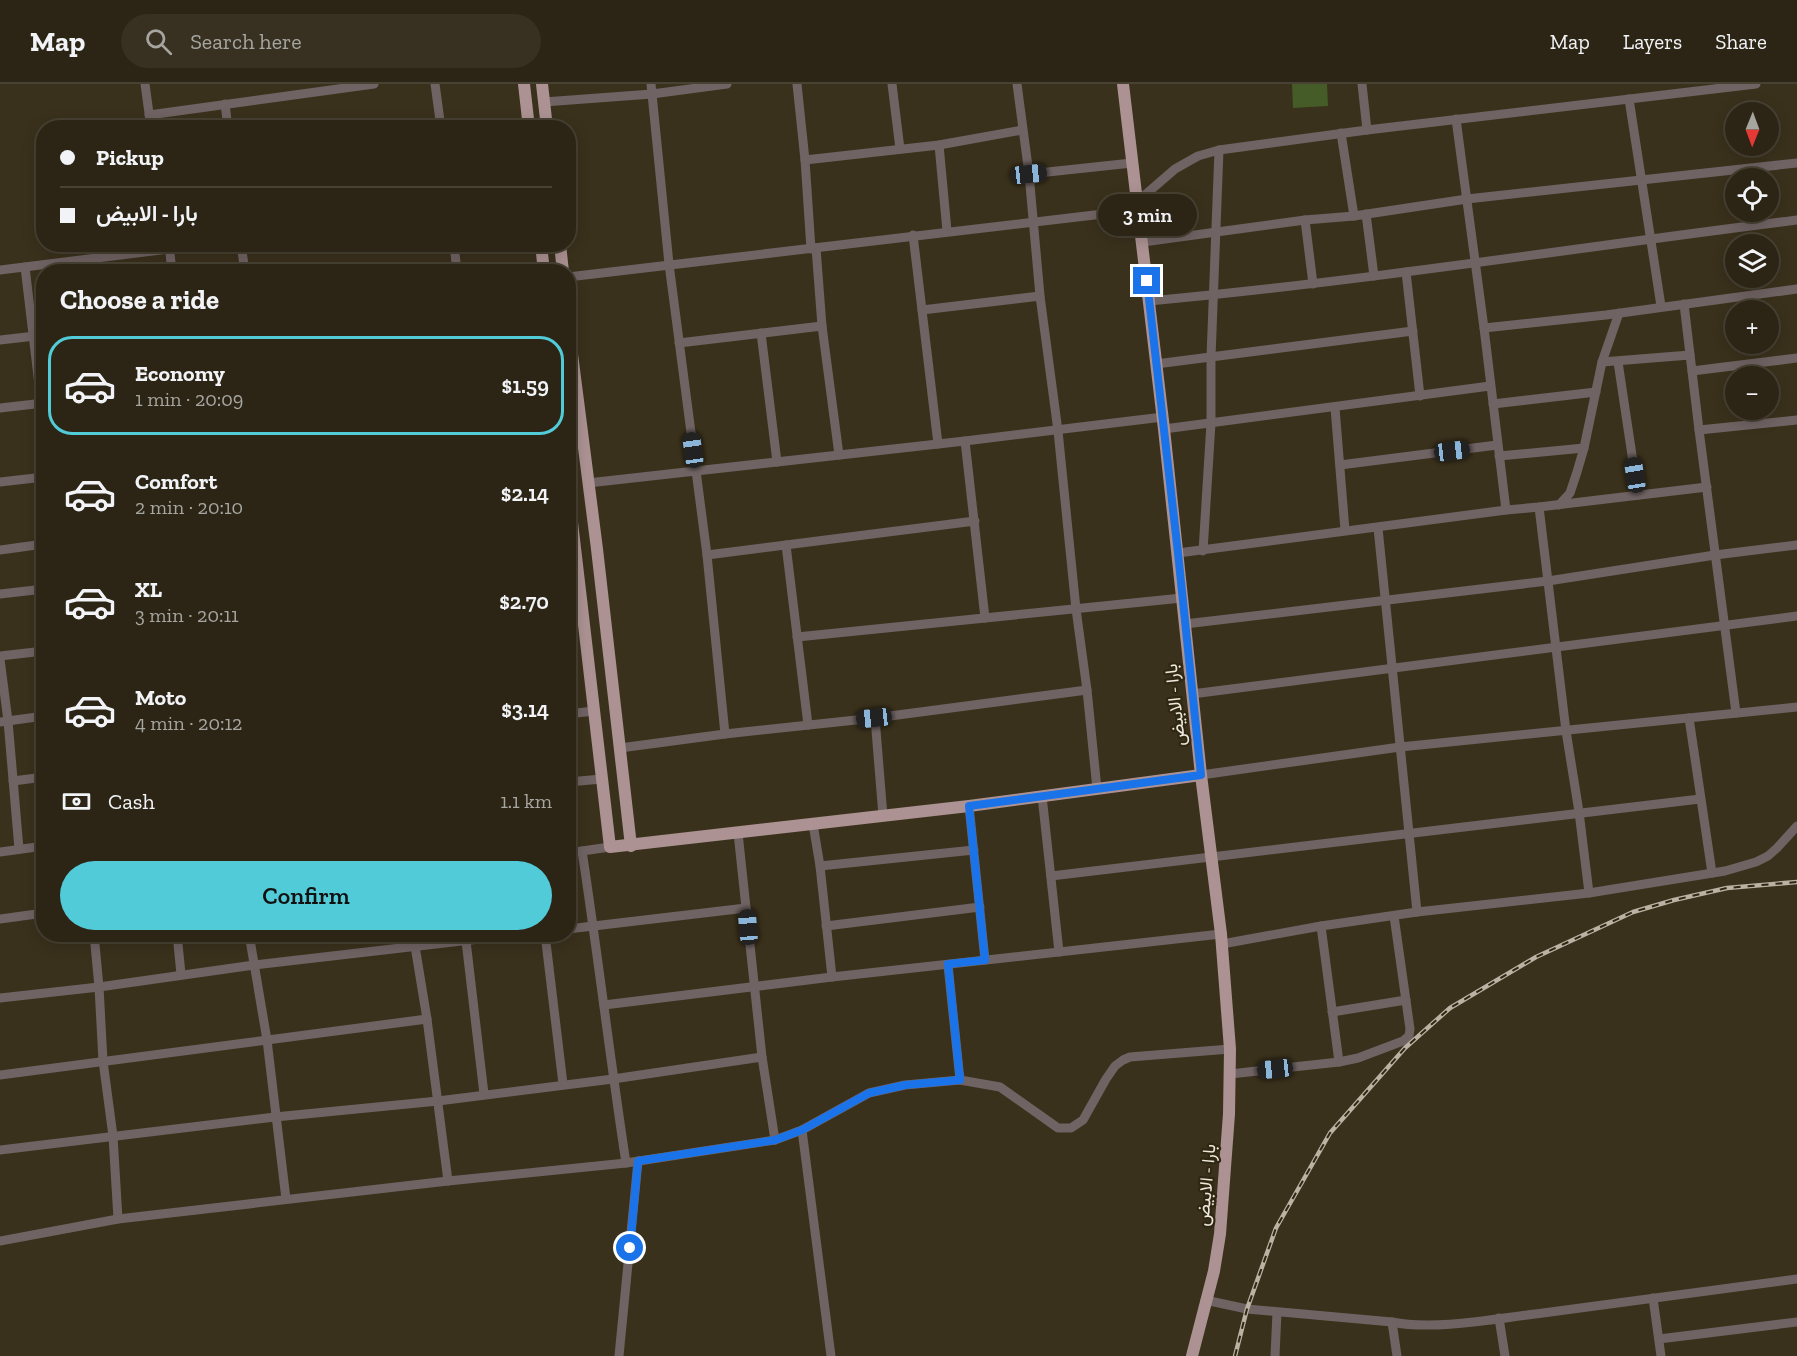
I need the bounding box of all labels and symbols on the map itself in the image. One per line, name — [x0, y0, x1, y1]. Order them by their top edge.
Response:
north arrow — [1725, 102, 1779, 156]
car — [1010, 163, 1048, 185]
callout: 3 min — [1098, 194, 1196, 236]
route end — [1133, 267, 1160, 294]
car — [682, 431, 704, 469]
car — [1433, 440, 1471, 462]
car — [1623, 456, 1647, 494]
street label: بارا - الابيض — [1160, 663, 1190, 747]
car — [855, 707, 893, 729]
car — [737, 908, 759, 946]
car — [1256, 1058, 1294, 1080]
street label: بارا - الابيض — [1191, 1143, 1221, 1227]
route start — [616, 1234, 643, 1261]

